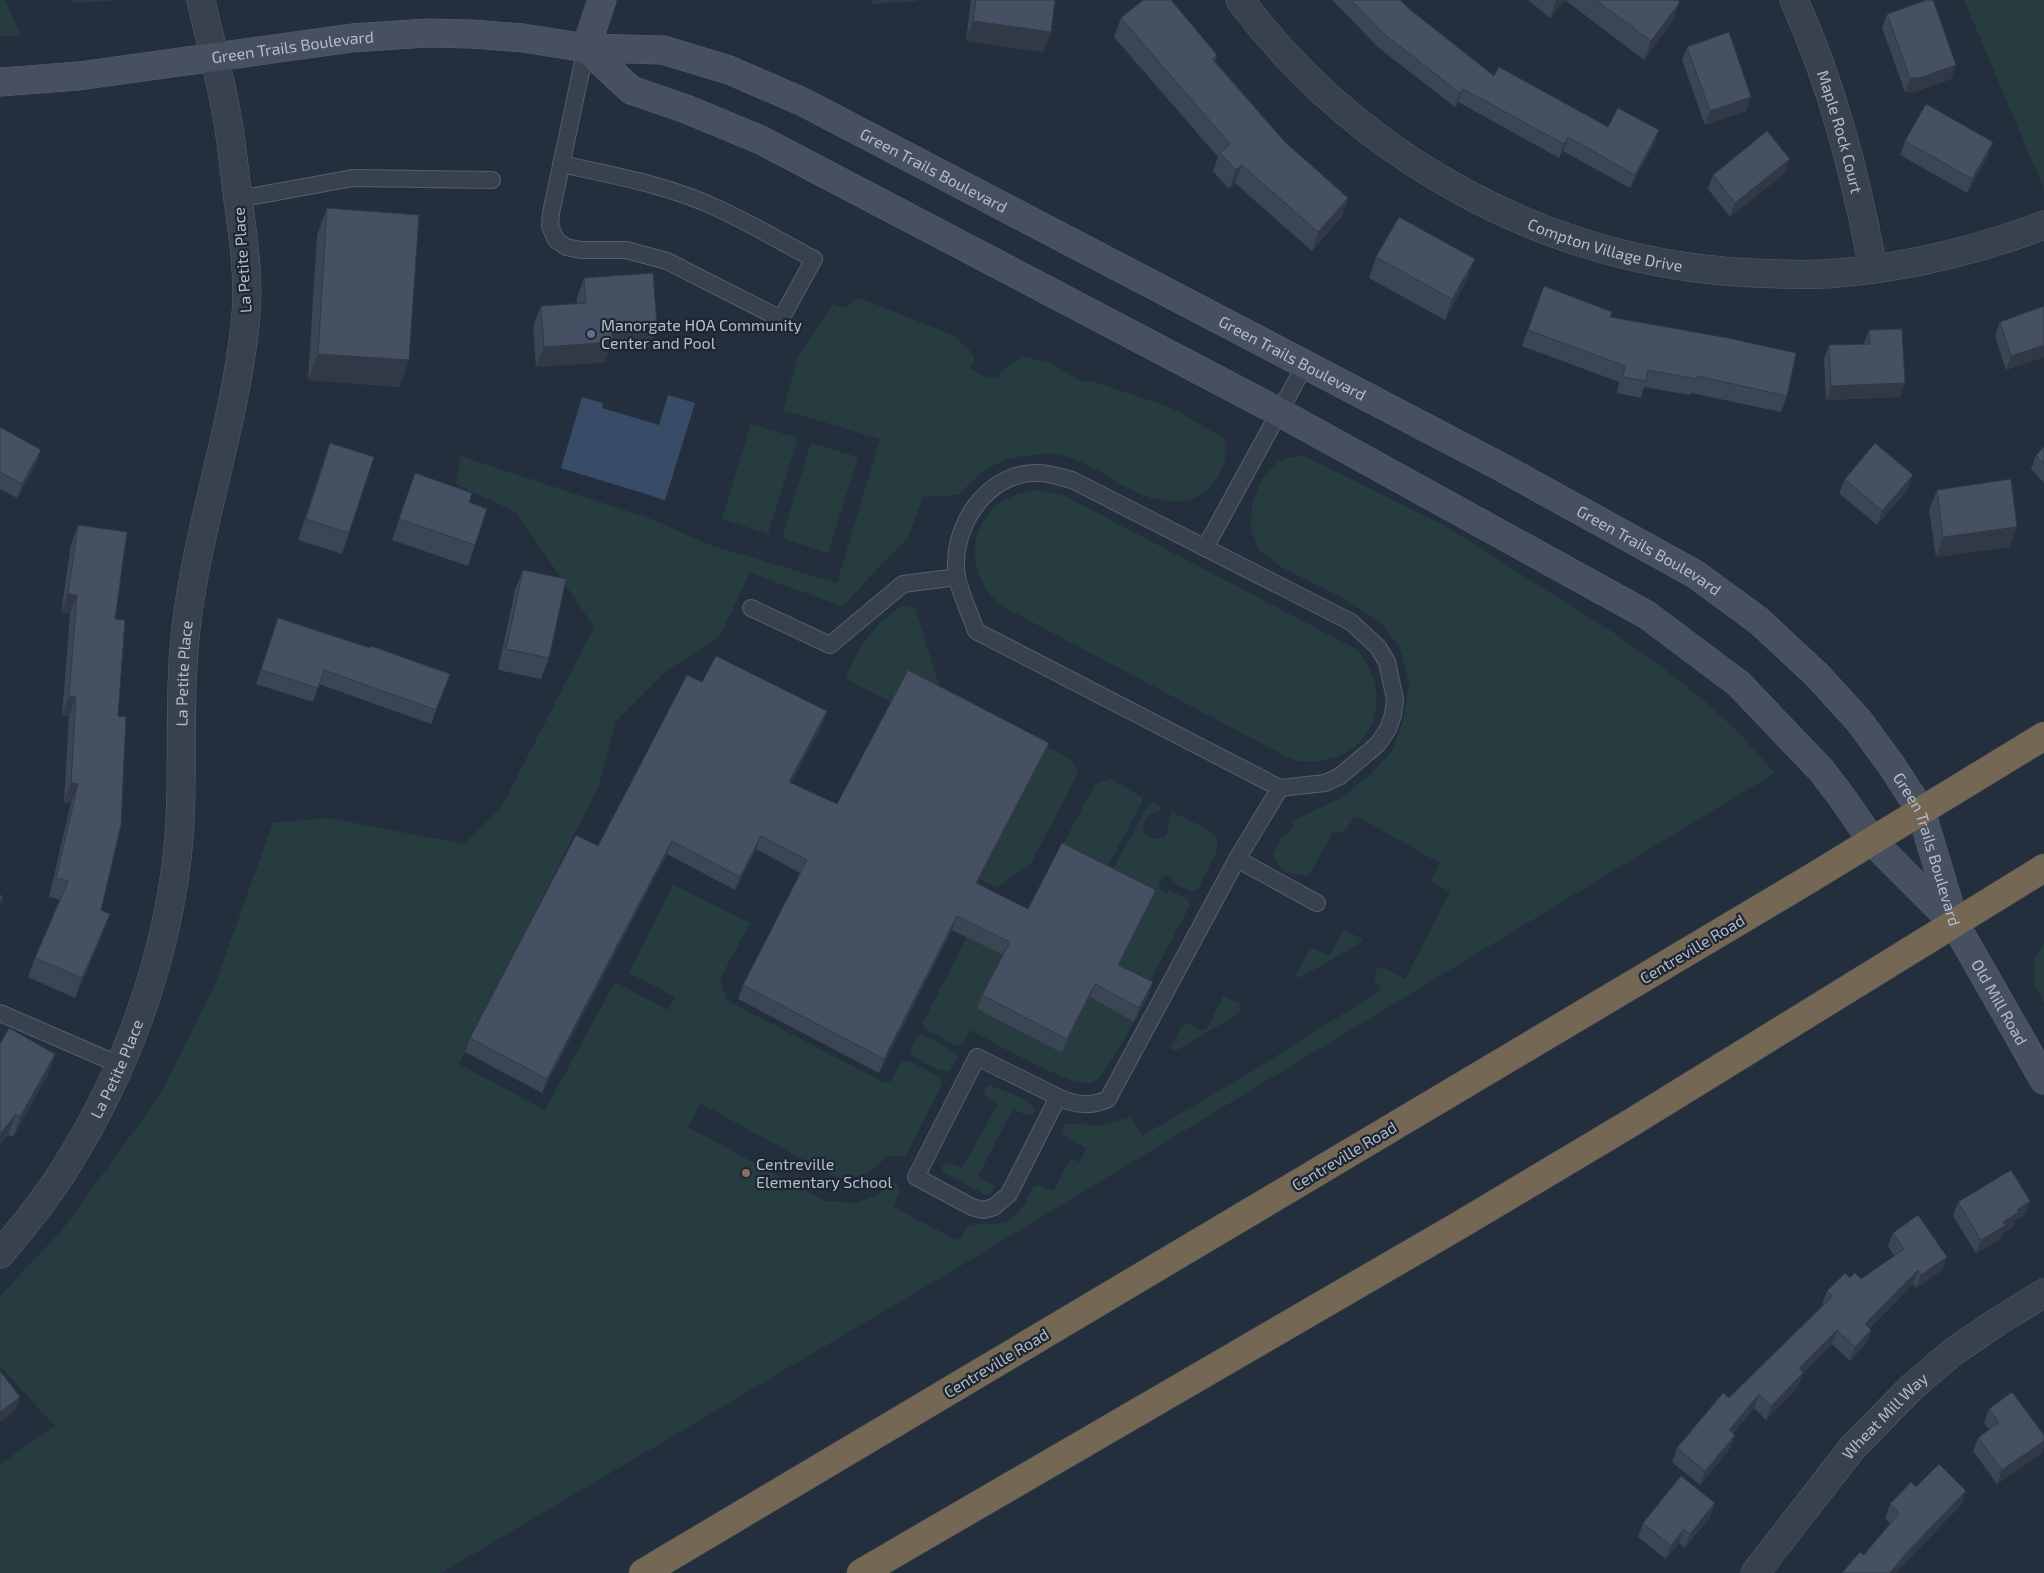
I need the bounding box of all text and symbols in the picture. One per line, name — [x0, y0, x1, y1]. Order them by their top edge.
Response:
street label: Green Trails Boulevard — [210, 27, 374, 66]
street label: Maple Rock Court — [1814, 68, 1867, 195]
street label: Green Trails Boulevard — [857, 124, 1011, 216]
street label: La Petite Place — [228, 206, 255, 314]
street label: Compton Village Drive — [1525, 214, 1684, 275]
street label: Green Trails Boulevard — [1216, 311, 1370, 404]
place label: Manorgate HOA Community Center and Pool — [601, 315, 803, 352]
marker: Manorgate HOA Community Center and Pool — [585, 328, 597, 340]
street label: Green Trails Boulevard — [1574, 501, 1725, 599]
street label: La Petite Place — [171, 619, 196, 727]
street label: Green Trails Boulevard — [1890, 769, 1965, 928]
street label: Centreville Road — [1636, 910, 1748, 987]
street label: Old Mill Road — [1968, 956, 2032, 1048]
street label: La Petite Place — [86, 1017, 146, 1121]
street label: Centreville Road — [1288, 1117, 1400, 1194]
place label: Centreville Elementary School — [756, 1154, 892, 1191]
marker: Centreville Elementary School — [740, 1167, 752, 1179]
street label: Centreville Road — [940, 1324, 1052, 1401]
street label: Wheat Mill Way — [1837, 1368, 1931, 1463]

